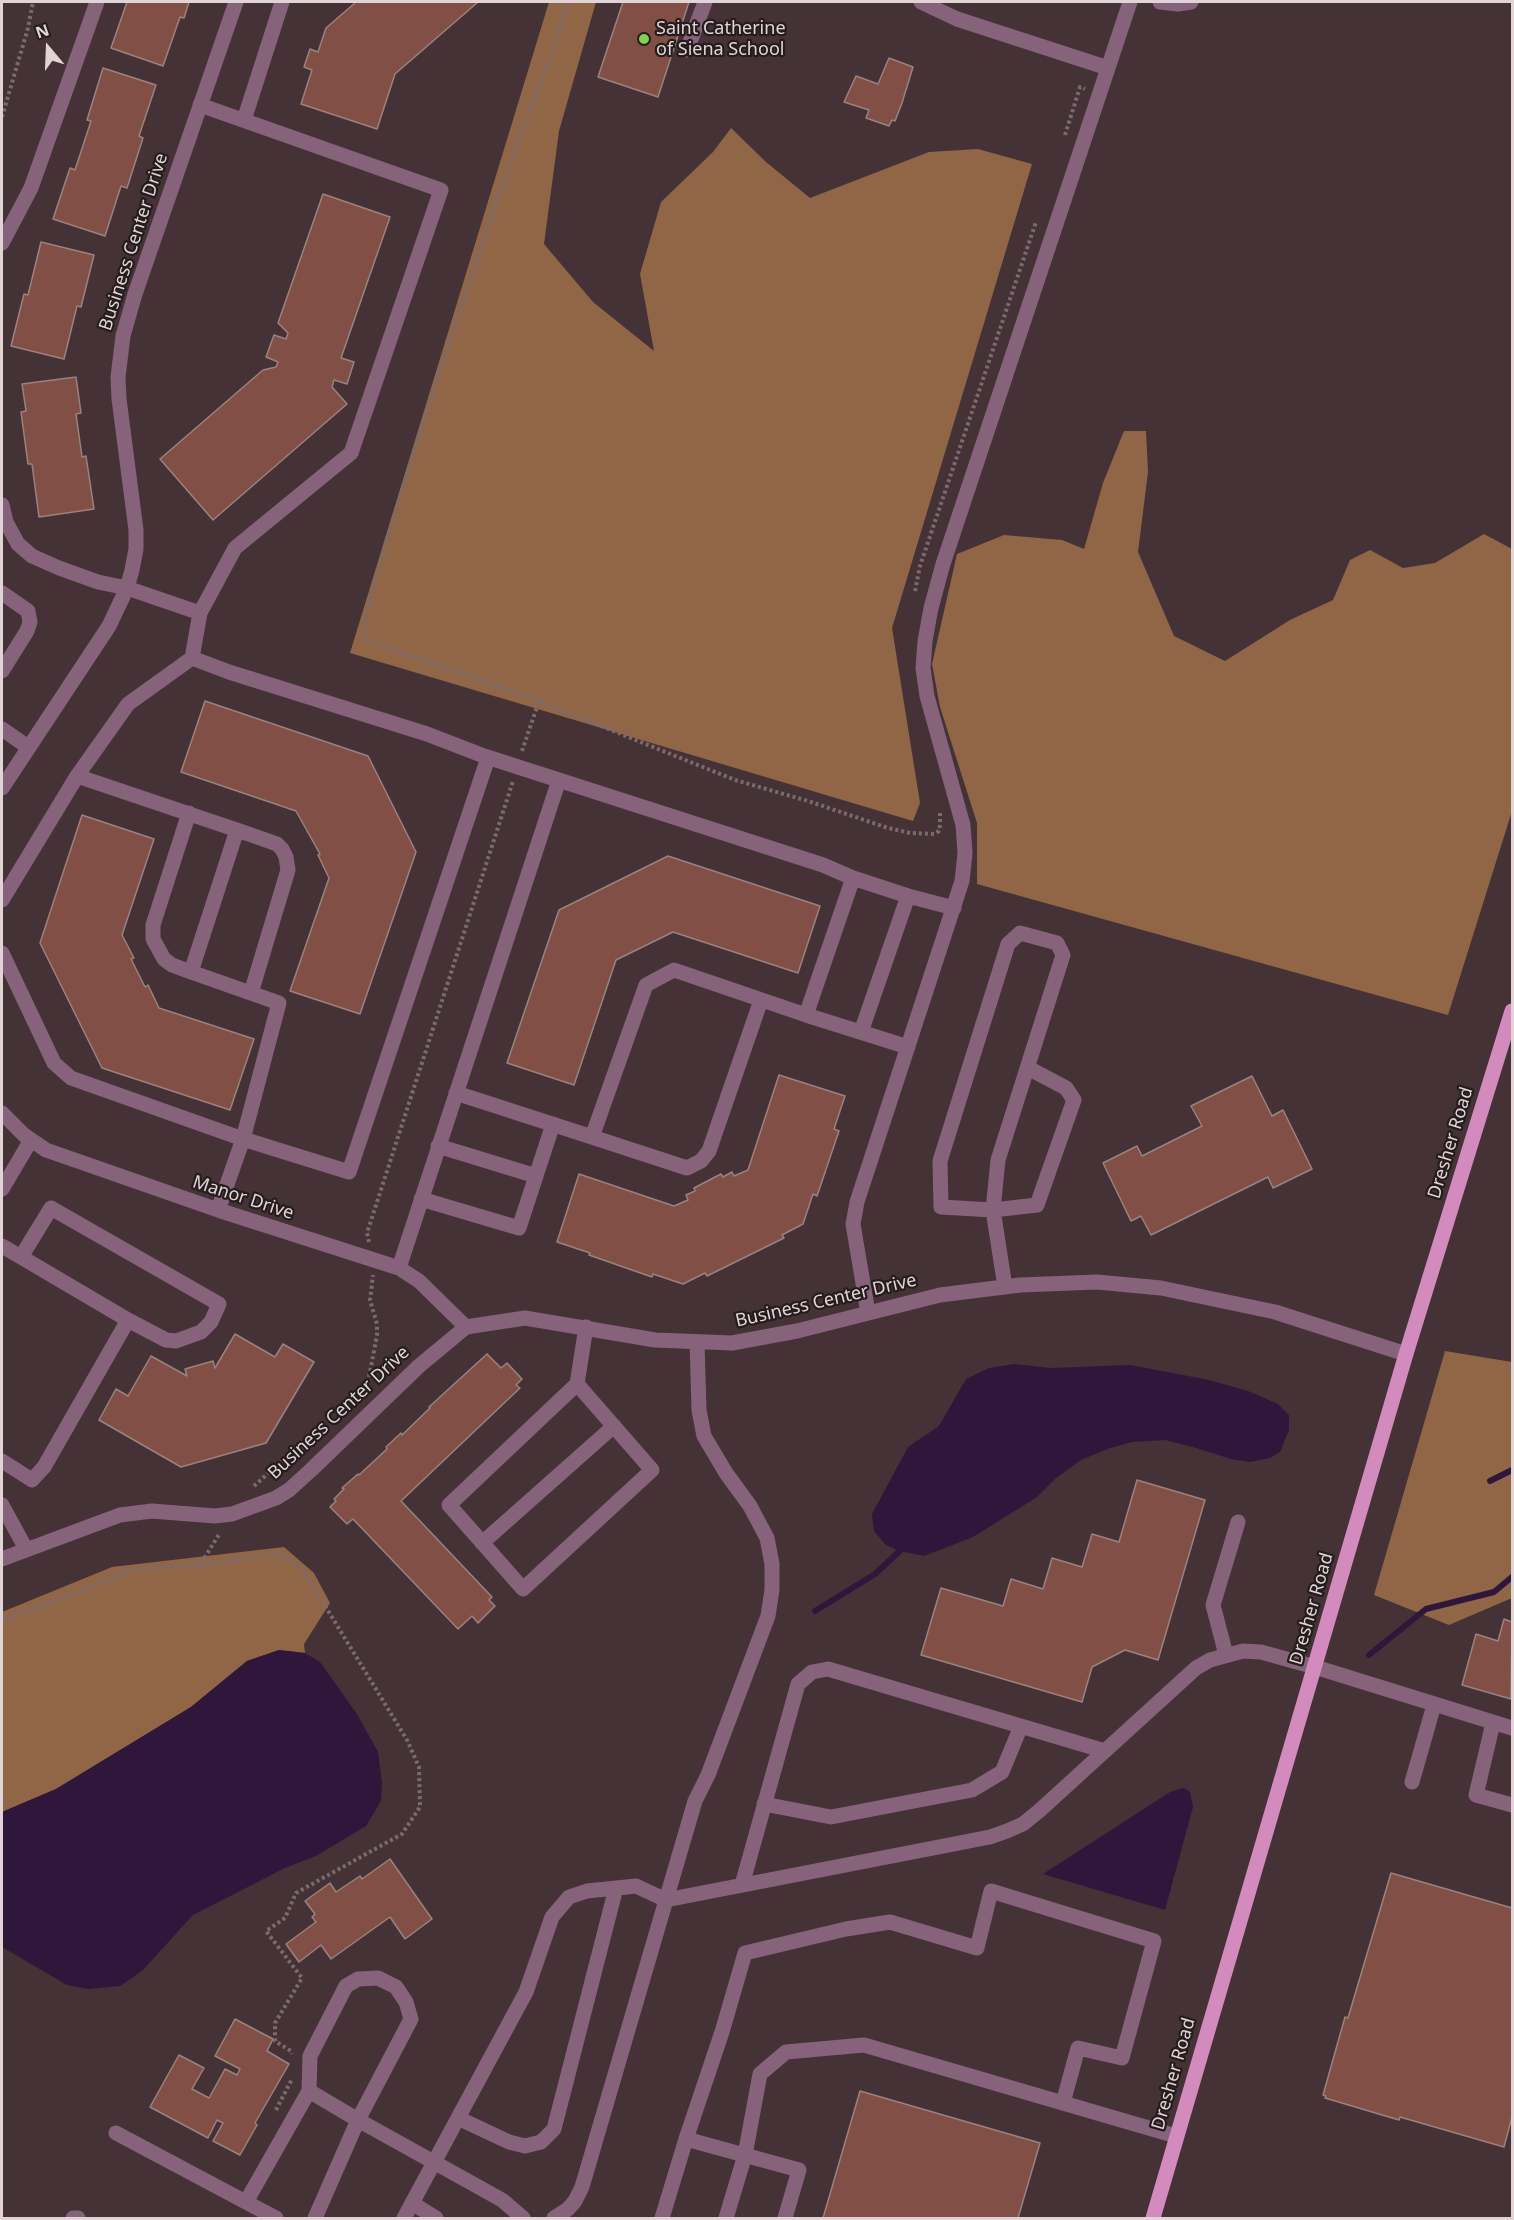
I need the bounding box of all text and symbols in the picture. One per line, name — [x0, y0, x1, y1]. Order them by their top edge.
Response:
north arrow — [18, 18, 78, 78]
text: N — [32, 18, 52, 44]
place label: Saint Catherine of Siena School — [656, 18, 786, 60]
marker: Saint Catherine of Siena School — [637, 32, 651, 46]
street label: Business Center Drive — [95, 151, 173, 333]
street label: Dresher Road — [1424, 1085, 1478, 1201]
street label: Manor Drive — [190, 1171, 296, 1225]
street label: Business Center Drive — [733, 1270, 919, 1332]
street label: Business Center Drive — [264, 1342, 414, 1484]
street label: Dresher Road — [1286, 1550, 1338, 1668]
street label: Dresher Road — [1148, 2015, 1200, 2133]

